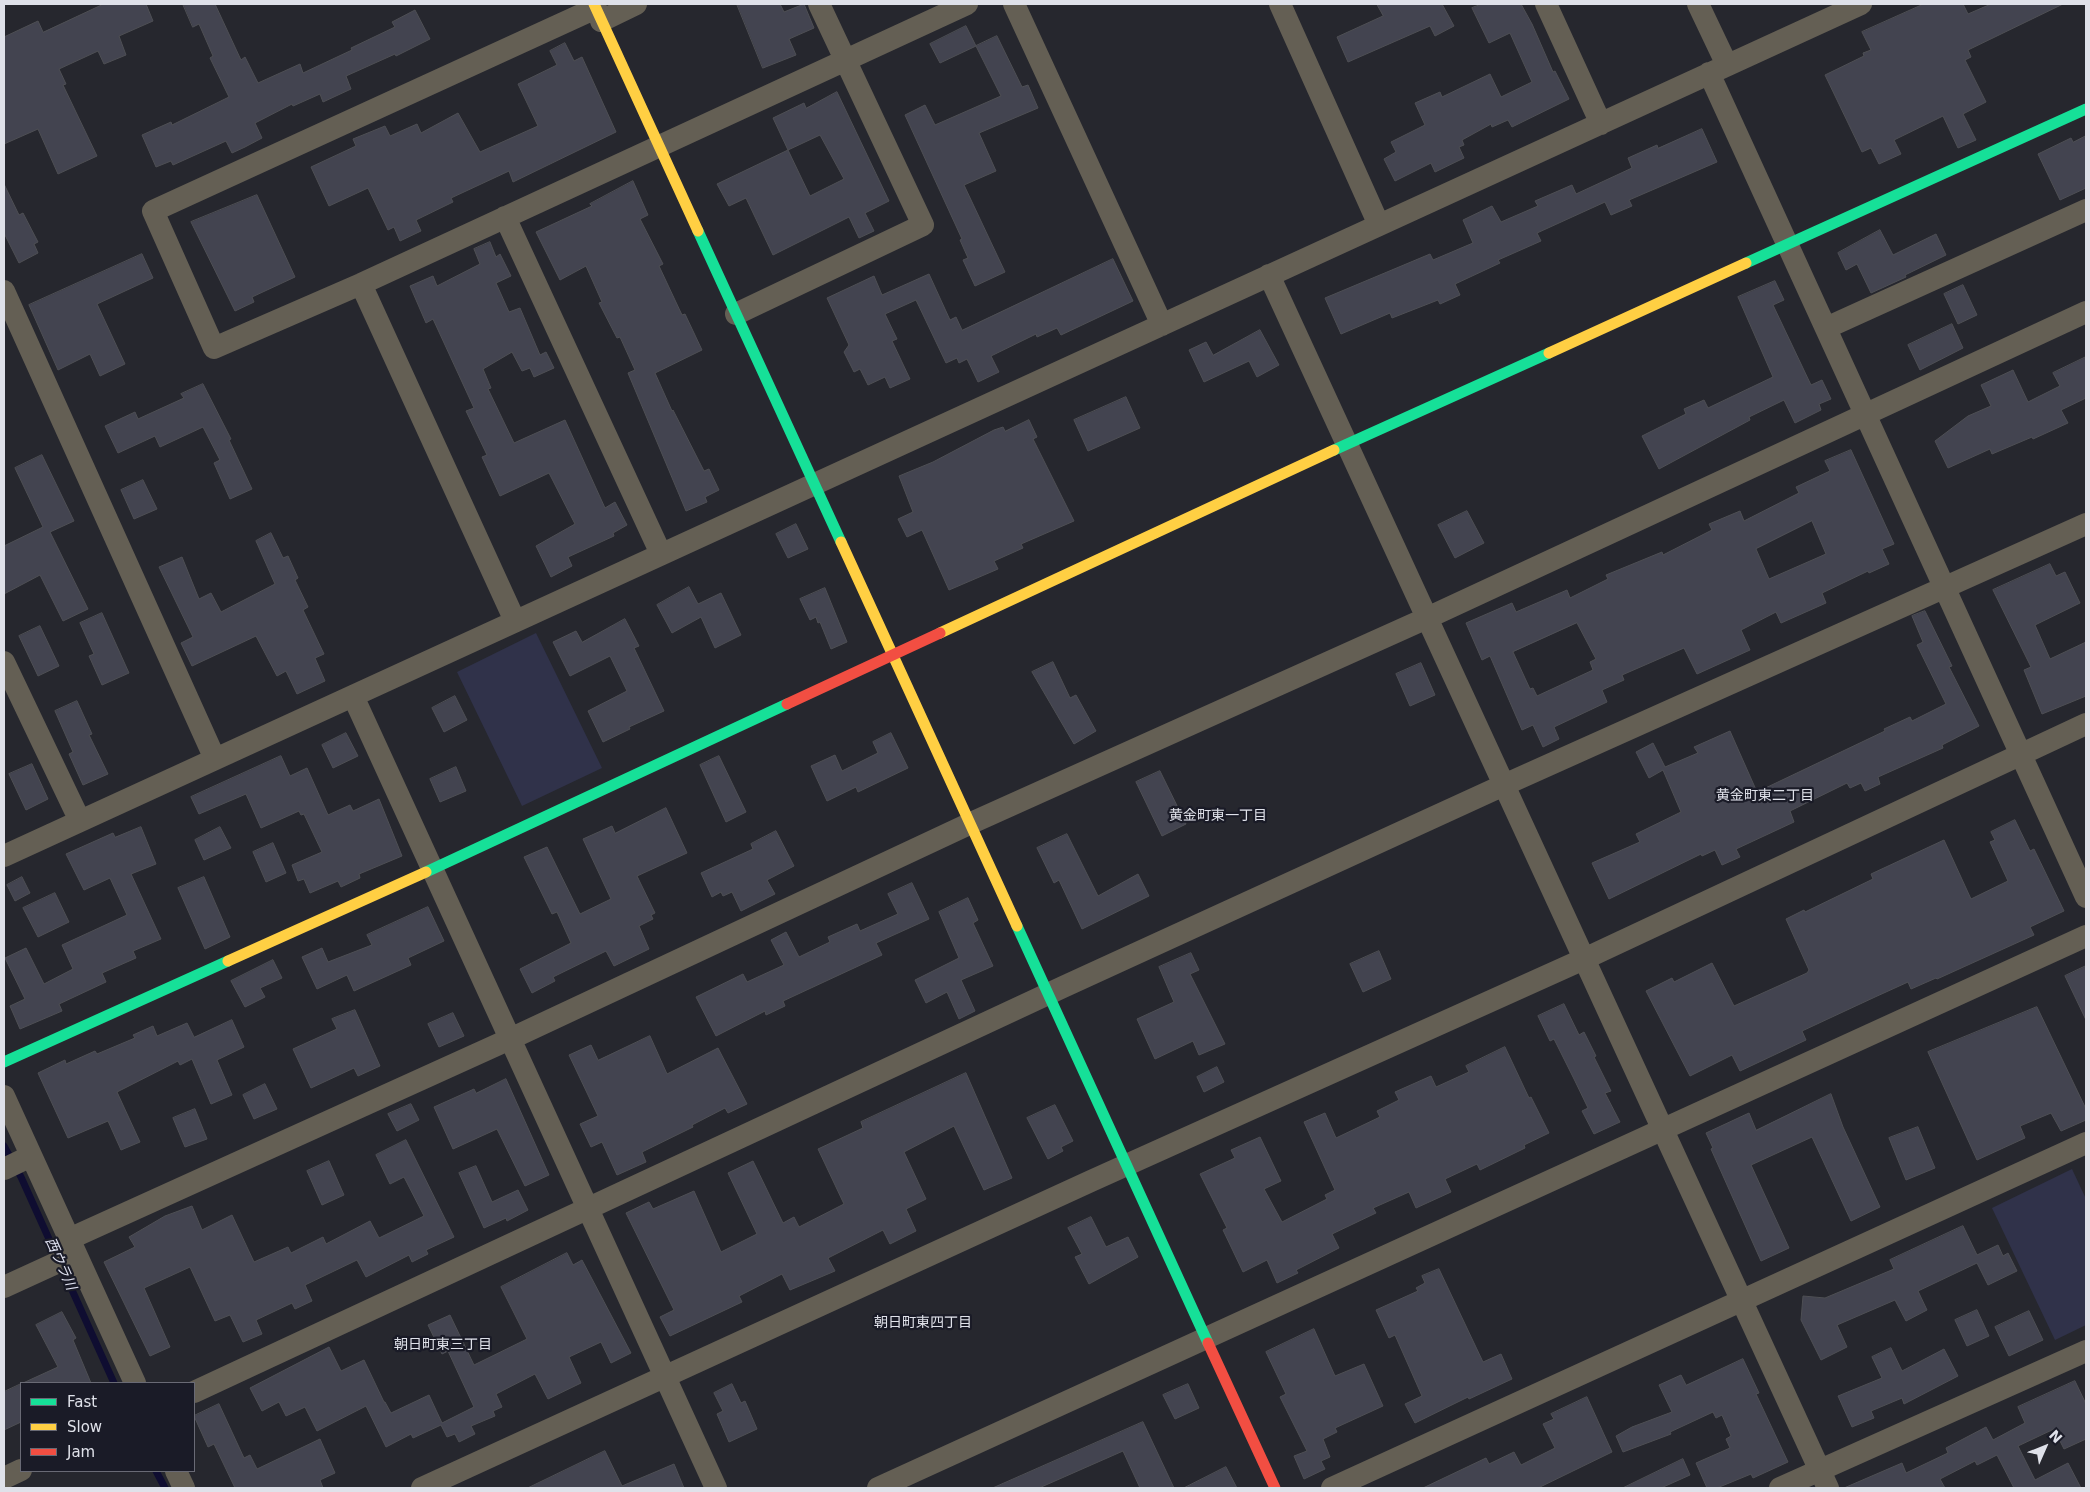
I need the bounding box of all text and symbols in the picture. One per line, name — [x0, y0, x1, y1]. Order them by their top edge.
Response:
district label: 黄金町東二丁目 — [1716, 788, 1814, 804]
district label: 黄金町東一丁目 — [1169, 808, 1267, 824]
water label: 西ウラ川 — [41, 1235, 79, 1293]
district label: 朝日町東四丁目 — [874, 1315, 972, 1331]
district label: 朝日町東三丁目 — [394, 1337, 492, 1353]
legend — [20, 1382, 195, 1472]
text: Fast — [67, 1393, 97, 1411]
text: Slow — [67, 1418, 102, 1436]
north arrow — [2020, 1422, 2070, 1472]
text: N — [2046, 1427, 2066, 1446]
text: Jam — [67, 1443, 95, 1461]

